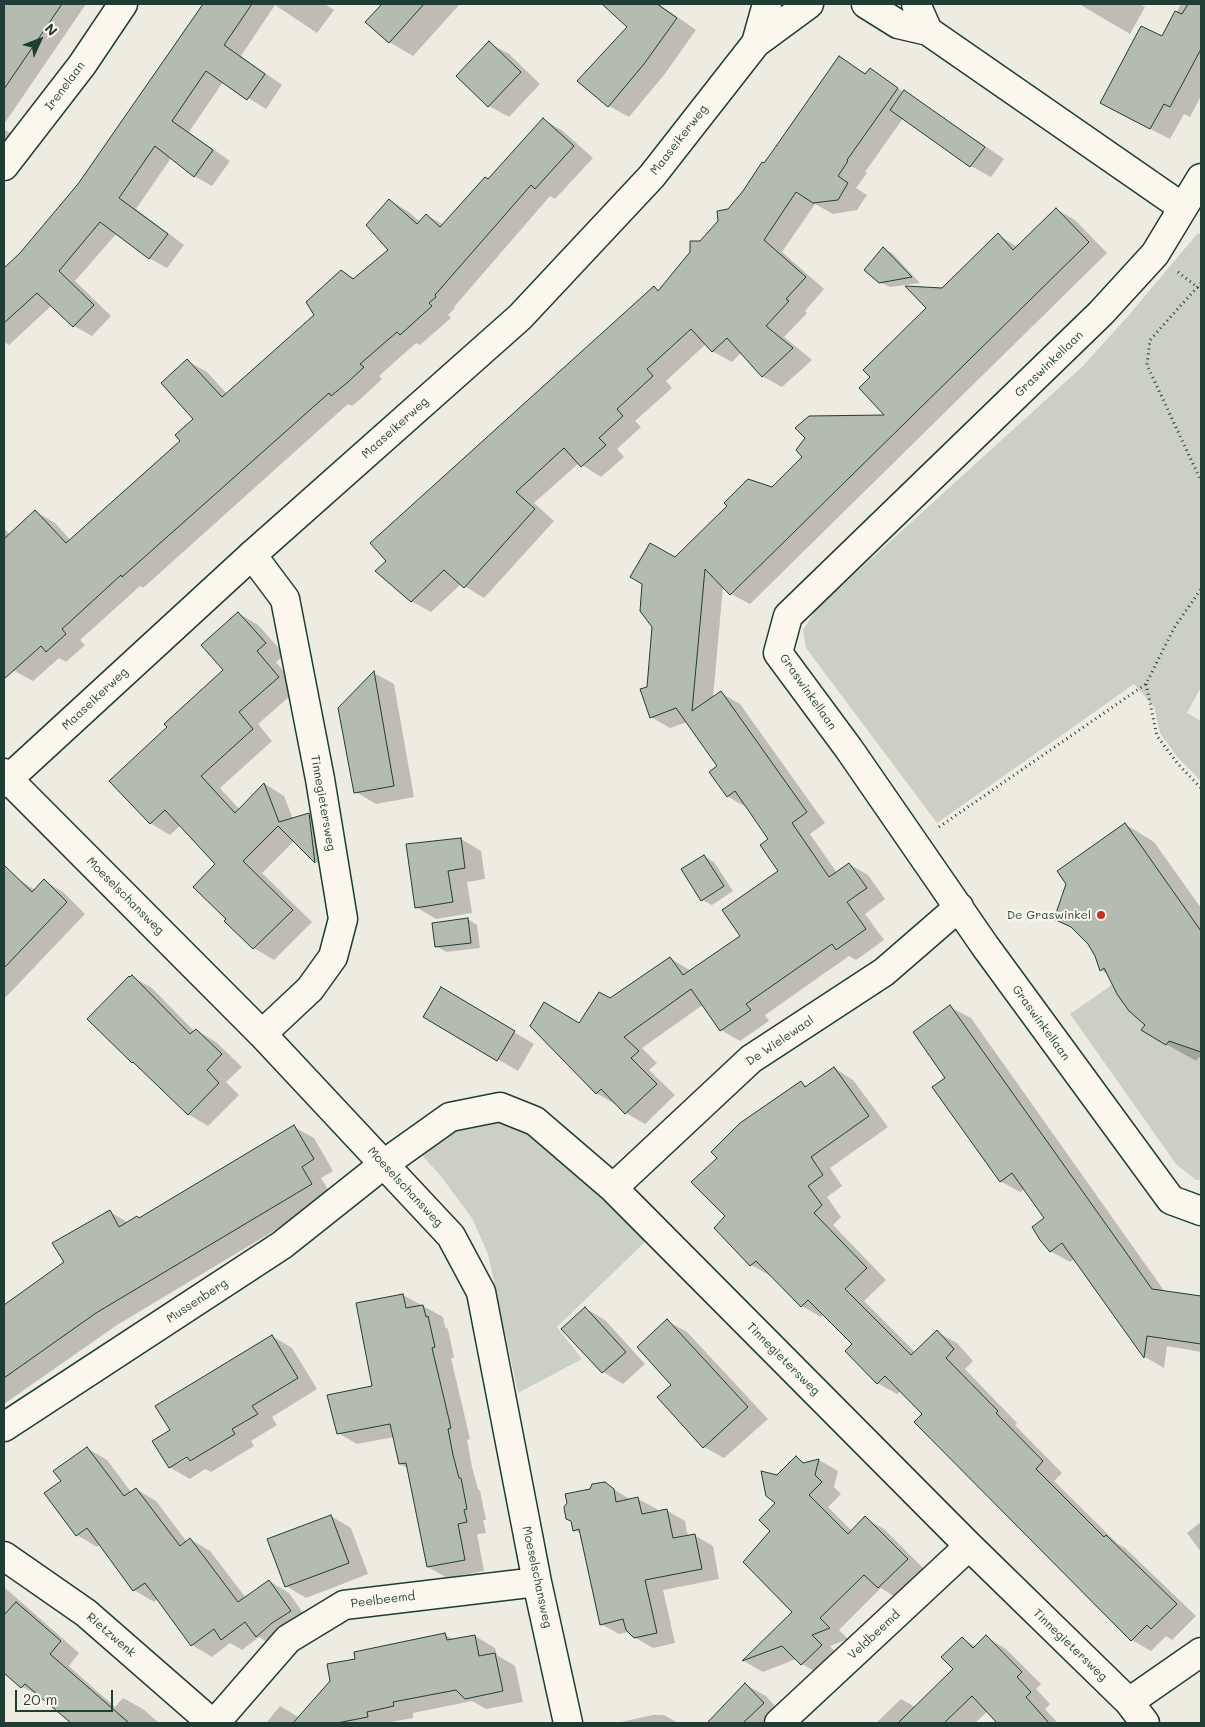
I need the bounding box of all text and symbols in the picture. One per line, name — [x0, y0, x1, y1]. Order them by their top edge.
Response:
north arrow — [15, 15, 65, 65]
text: N — [41, 19, 62, 40]
street label: Irenelaan — [42, 59, 88, 113]
street label: Maaseikerweg — [647, 102, 711, 178]
street label: Graswinkellaan — [1012, 328, 1086, 400]
street label: Maaseikerweg — [359, 394, 431, 462]
street label: Graswinkellaan — [776, 651, 840, 733]
street label: Maaseikerweg — [59, 665, 131, 733]
street label: Tinnegietersweg — [307, 754, 339, 852]
street label: Moeselschansweg — [83, 854, 167, 938]
place label: De Graswinkel — [1007, 908, 1091, 922]
marker: De Graswinkel — [1095, 909, 1107, 921]
street label: Graswinkellaan — [1009, 983, 1073, 1063]
street label: De Wielewaal — [743, 1013, 817, 1069]
street label: Moeselschansweg — [364, 1144, 446, 1230]
street label: Mussenberg — [164, 1276, 230, 1326]
street label: Tinnegietersweg — [743, 1319, 823, 1399]
street label: Moeselschansweg — [519, 1525, 555, 1629]
street label: Peelbeemd — [350, 1589, 416, 1611]
street label: Tinnegietersweg — [1030, 1606, 1110, 1684]
street label: Veldbeemd — [845, 1607, 903, 1663]
street label: Rietzwenk — [83, 1610, 139, 1660]
scale bar — [18, 1680, 115, 1712]
text: 20 m — [23, 1689, 57, 1709]

